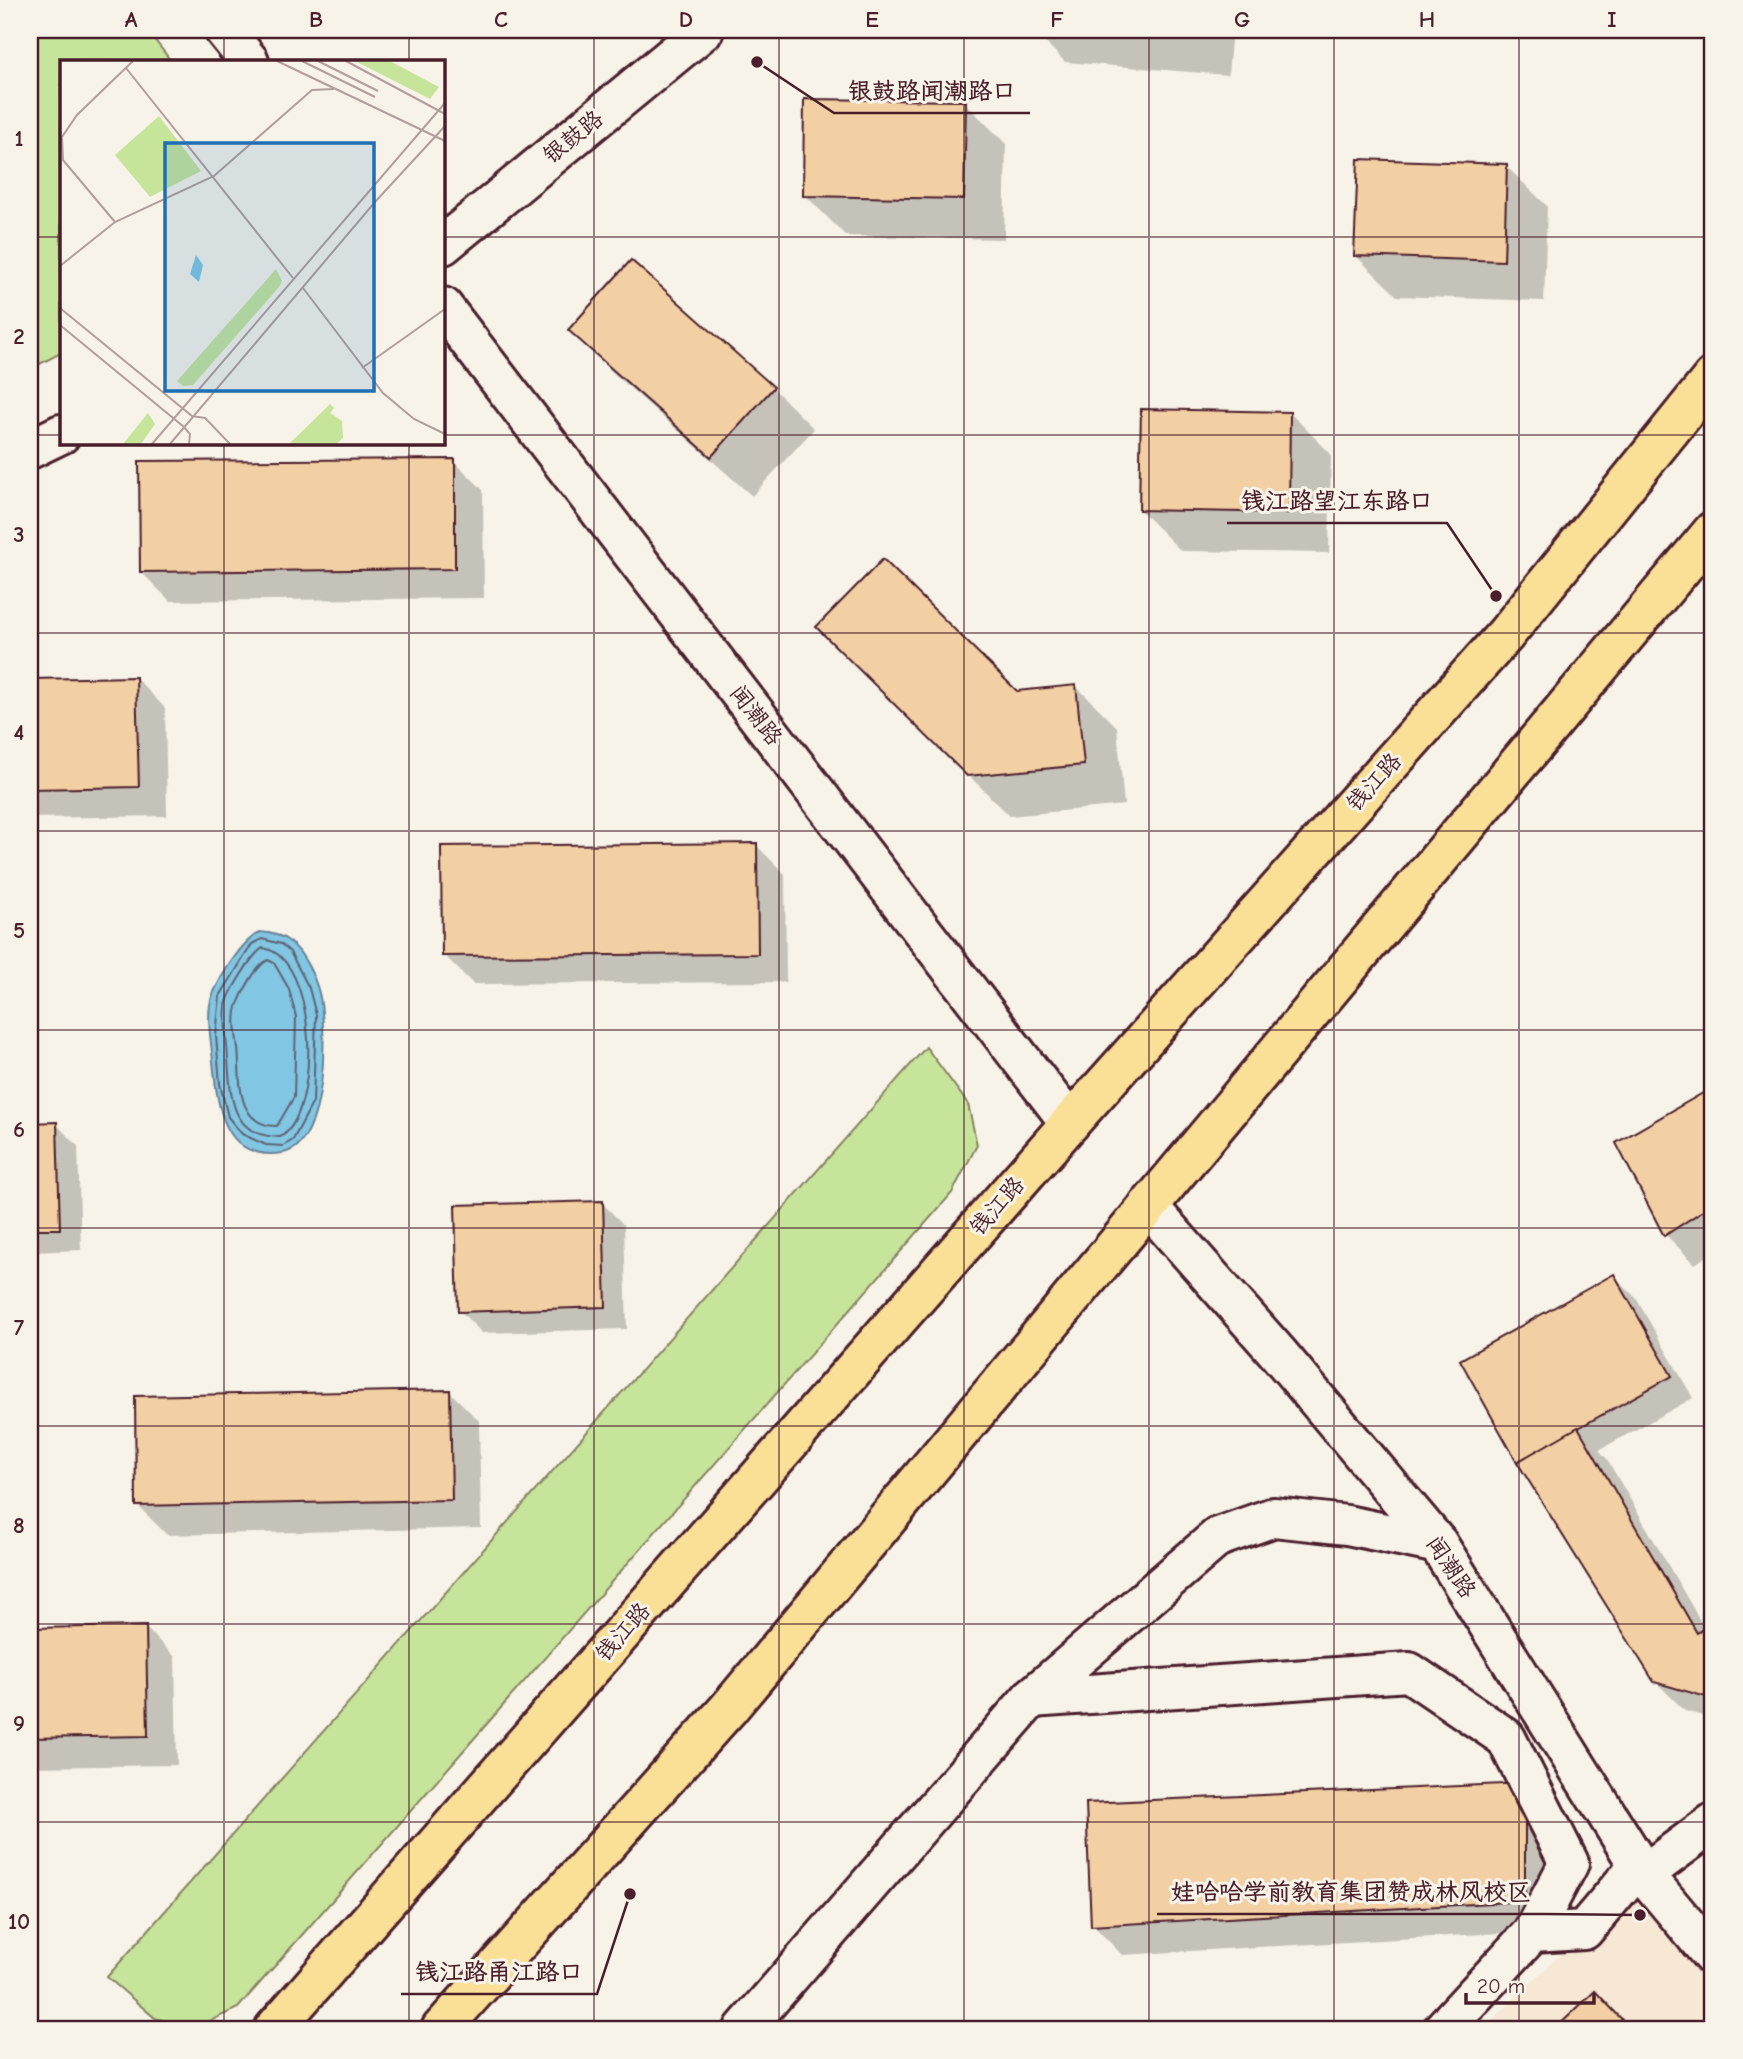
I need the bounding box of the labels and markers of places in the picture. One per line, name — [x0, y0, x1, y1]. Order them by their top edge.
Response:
callout: 银鼓路闻潮路口 — [834, 68, 1030, 113]
callout: 钱江路望江东路口 — [1227, 478, 1447, 523]
callout: 娃哈哈学前教育集团赞成林风校区 — [1157, 1869, 1545, 1914]
callout: 钱江路甬江路口 — [401, 1949, 597, 1994]

